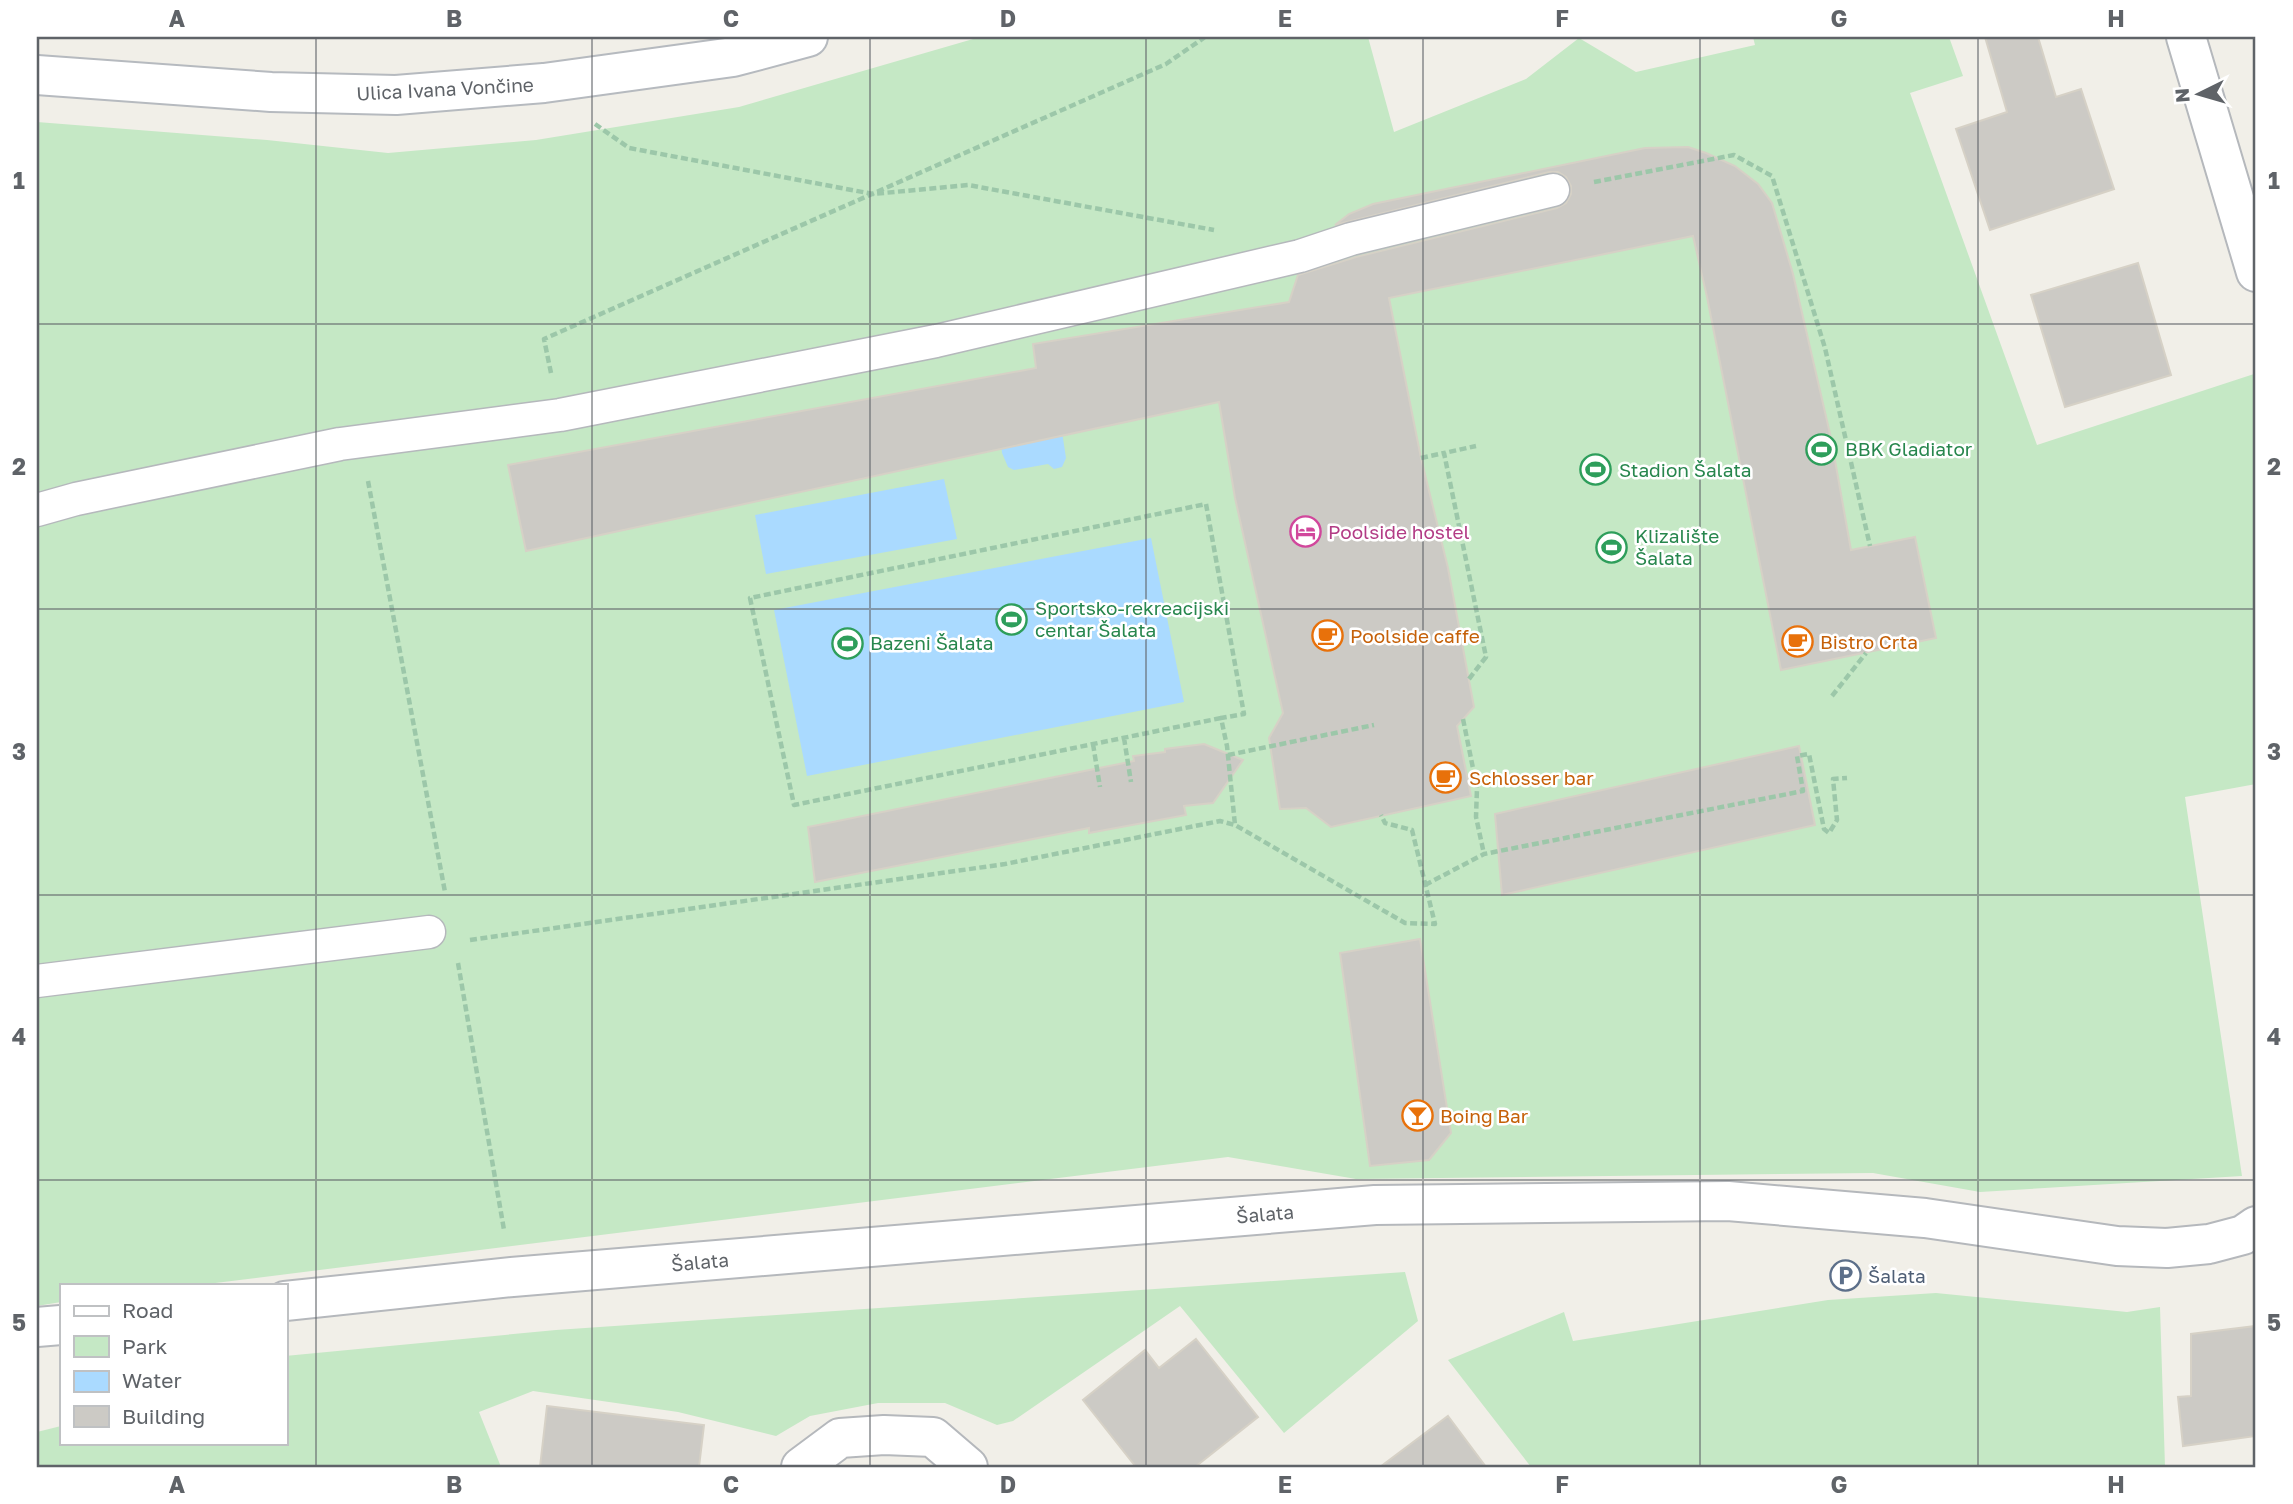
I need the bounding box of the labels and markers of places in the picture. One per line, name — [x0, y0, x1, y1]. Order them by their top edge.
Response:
sports icon: BBK Gladiator — [1805, 432, 1839, 466]
place label: BBK Gladiator — [1845, 437, 1973, 460]
sports icon: Stadion Šalata — [1579, 453, 1613, 487]
place label: Stadion Šalata — [1619, 458, 1752, 481]
hotel icon: Poolside hostel — [1288, 515, 1322, 549]
place label: Poolside hostel — [1328, 520, 1470, 543]
place label: Klizalište Šalata — [1635, 524, 1719, 569]
sports icon: Klizalište Šalata — [1595, 530, 1629, 564]
place label: Sportsko-rekreacijski centar Šalata — [1035, 596, 1229, 641]
sports icon: Sportsko-rekreacijski centar Šalata — [995, 602, 1029, 636]
cafe icon: Poolside caffe — [1310, 619, 1344, 653]
place label: Poolside caffe — [1350, 624, 1480, 647]
cafe icon: Bistro Crta — [1780, 625, 1814, 659]
sports icon: Bazeni Šalata — [830, 626, 864, 660]
place label: Bistro Crta — [1820, 630, 1918, 653]
place label: Bazeni Šalata — [870, 631, 994, 654]
cafe icon: Schlosser bar — [1429, 761, 1463, 795]
place label: Schlosser bar — [1469, 766, 1594, 789]
bar icon: Boing Bar — [1400, 1099, 1434, 1133]
place label: Boing Bar — [1440, 1104, 1529, 1127]
parking icon: Šalata — [1828, 1259, 1862, 1293]
place label: Šalata — [1868, 1264, 1926, 1287]

